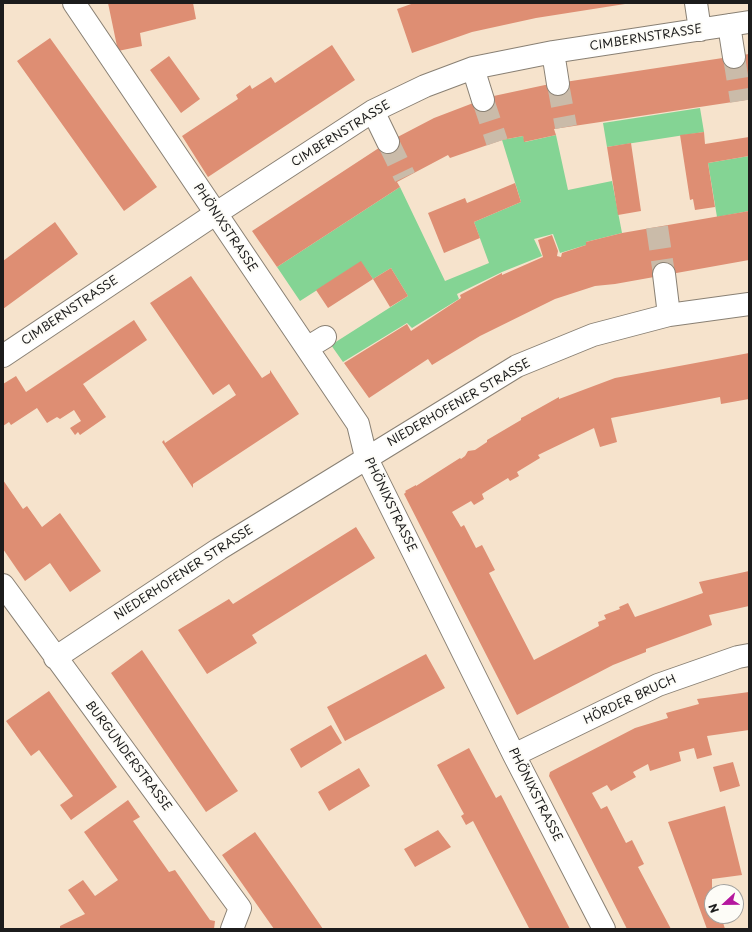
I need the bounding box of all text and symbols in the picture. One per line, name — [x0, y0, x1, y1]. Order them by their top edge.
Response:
street label: CIMBERNSTRASSE — [589, 22, 703, 54]
street label: CIMBERNSTRASSE — [289, 98, 393, 170]
street label: PHÖNIXSTRASSE — [190, 181, 260, 275]
street label: CIMBERNSTRASSE — [19, 273, 121, 349]
street label: NIEDERHOFENER STRASSE — [385, 356, 533, 450]
street label: PHÖNIXSTRASSE — [361, 455, 419, 555]
street label: NIEDERHOFENER STRASSE — [112, 523, 256, 623]
street label: HÖRDER BRUCH — [581, 672, 679, 728]
street label: BURGUNDERSTRASSE — [82, 698, 174, 814]
street label: PHÖNIXSTRASSE — [505, 746, 565, 844]
north arrow — [704, 884, 744, 924]
text: N — [704, 901, 723, 916]

